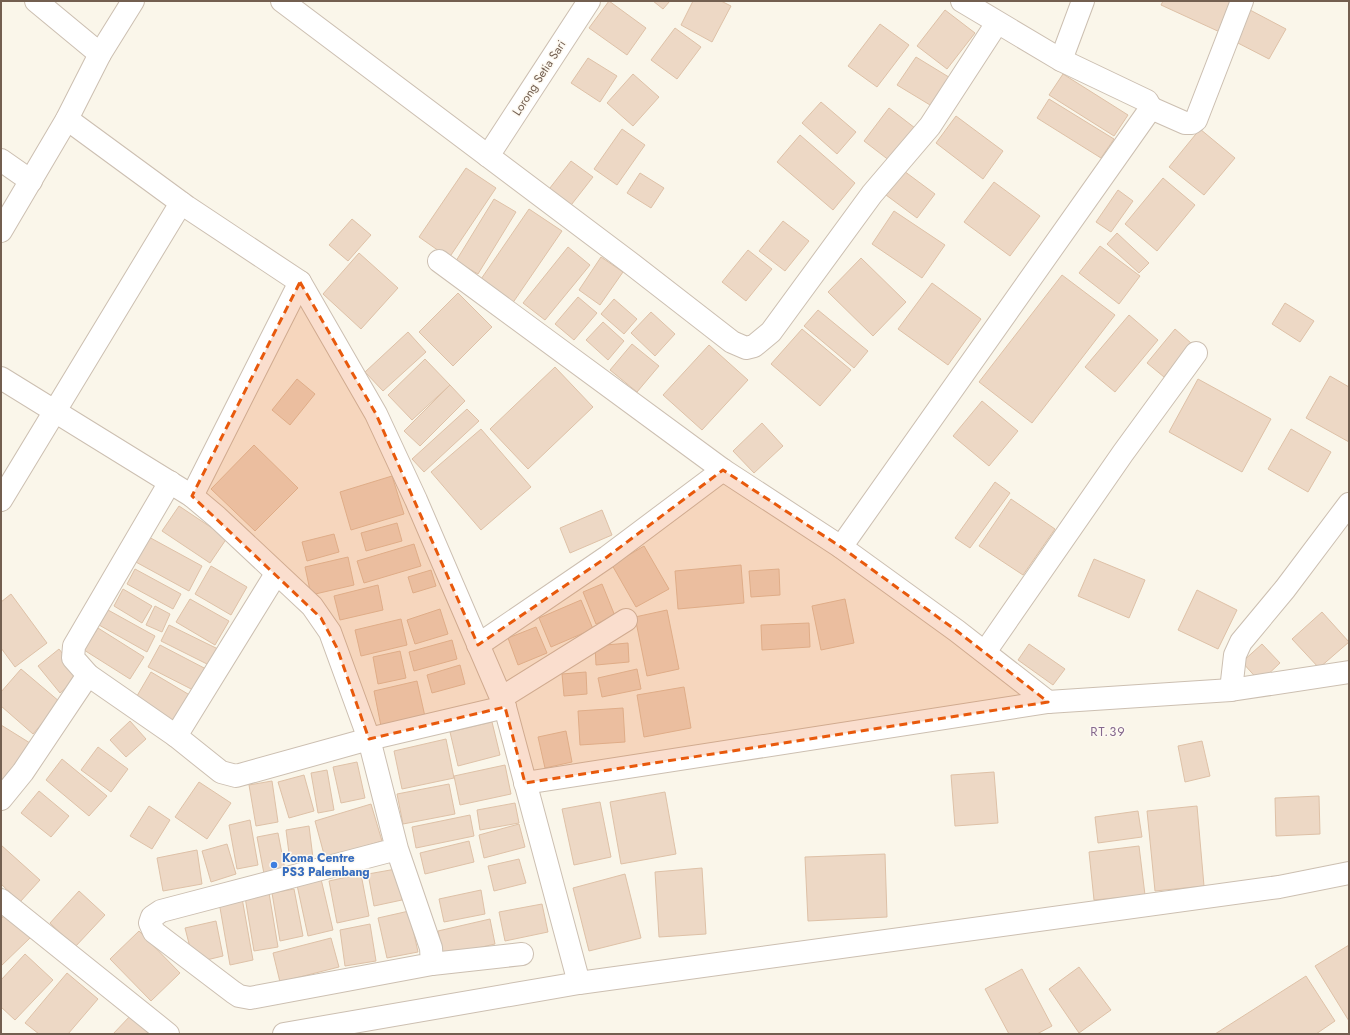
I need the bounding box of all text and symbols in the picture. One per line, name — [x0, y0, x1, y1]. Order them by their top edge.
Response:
street label: Lorong Setia Sari — [508, 37, 570, 119]
district label: RT.39 — [1090, 722, 1126, 741]
place label: Koma Centre PS3 Palembang — [282, 849, 370, 881]
marker: Koma Centre PS3 Palembang — [269, 860, 279, 870]

